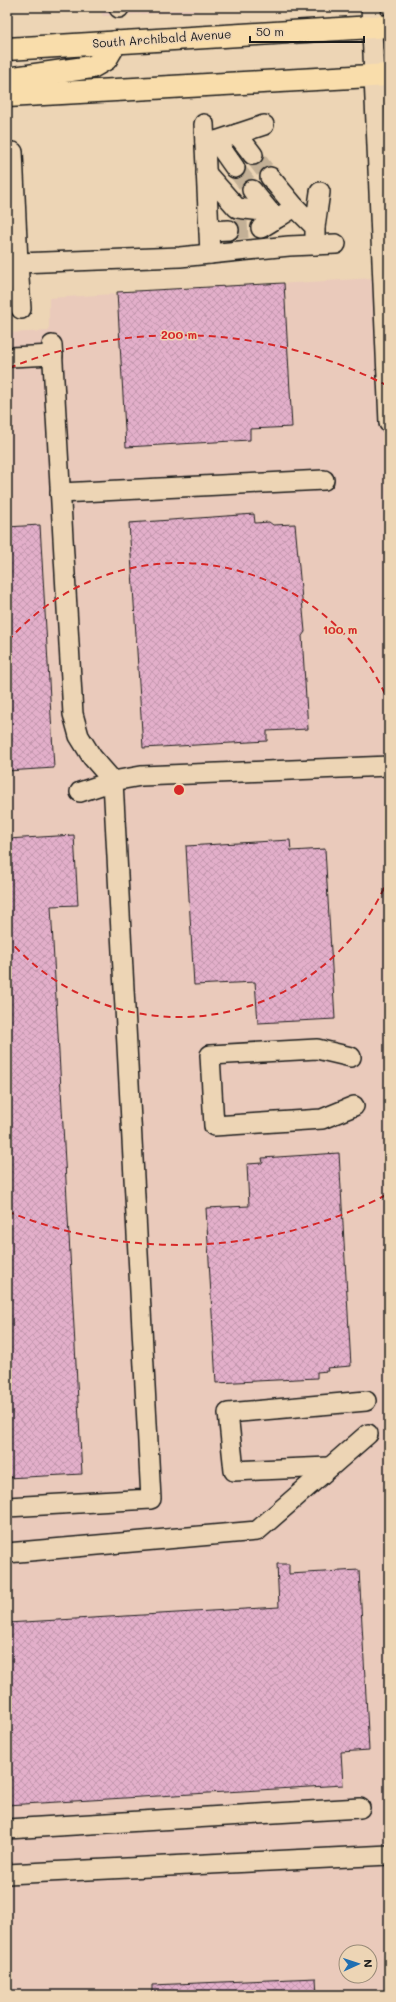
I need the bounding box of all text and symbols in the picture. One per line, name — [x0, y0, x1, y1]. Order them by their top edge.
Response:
scale bar — [250, 18, 364, 44]
text: 50 m — [256, 23, 284, 39]
street label: South Archibald Avenue — [92, 25, 232, 51]
text: 200 m — [161, 326, 197, 342]
text: 100 m — [323, 621, 357, 637]
centre of rings — [172, 783, 186, 797]
north arrow — [338, 1944, 378, 1984]
text: N — [361, 1959, 376, 1968]

